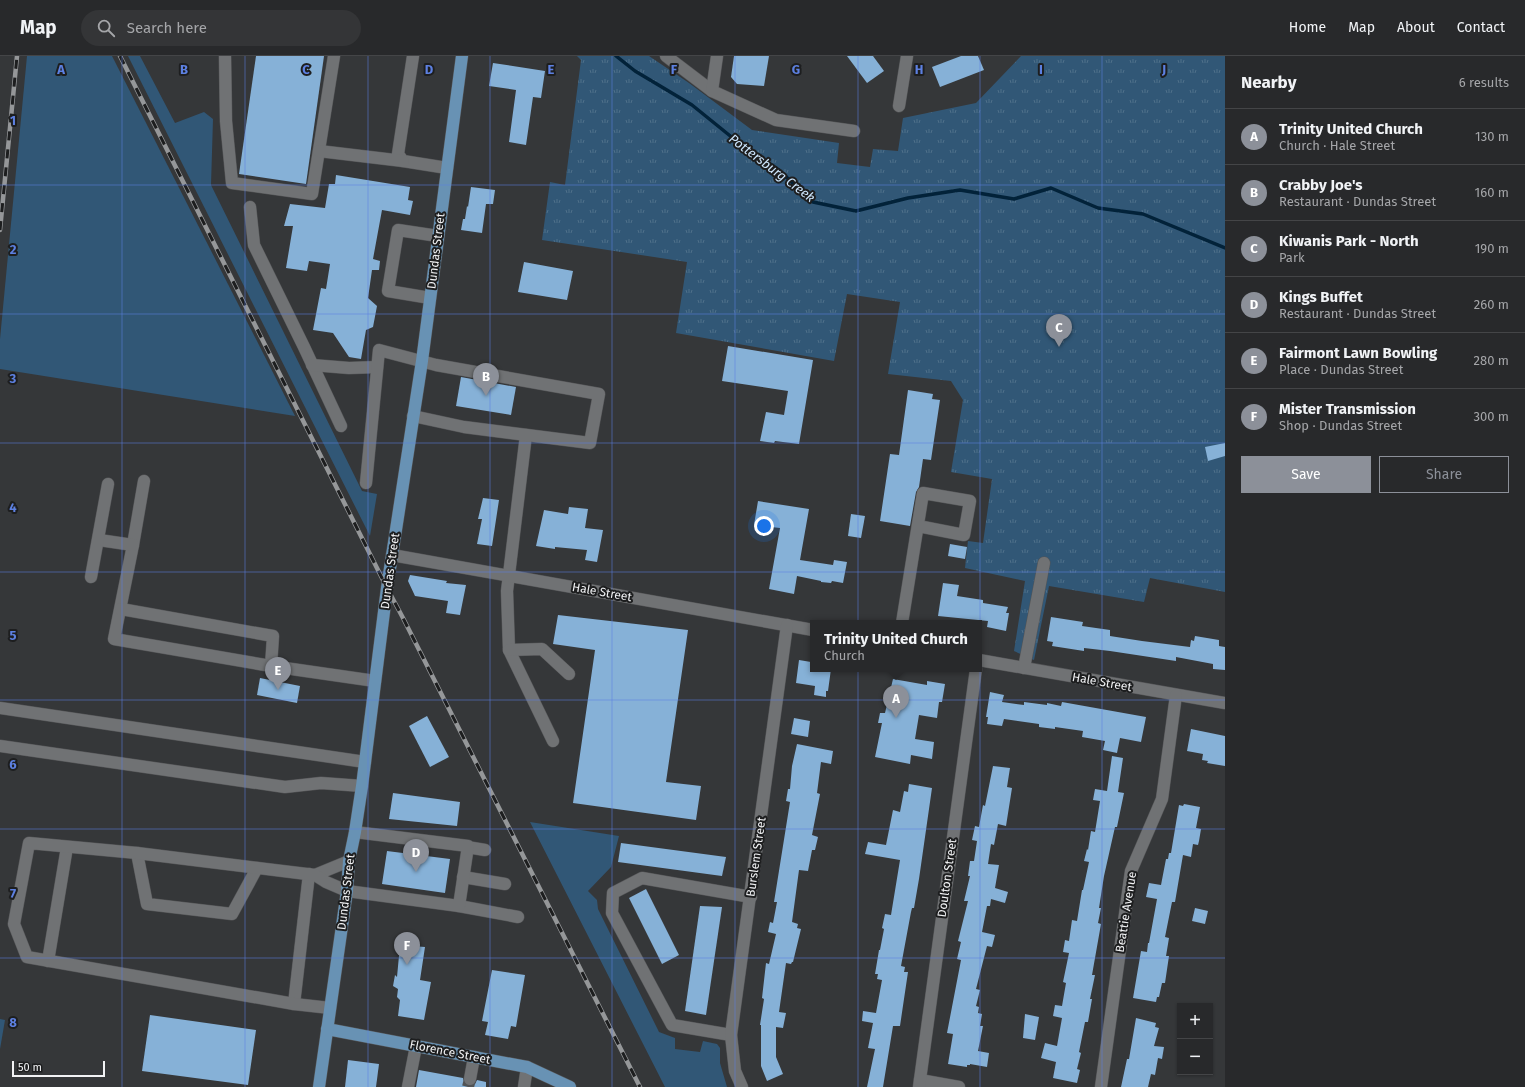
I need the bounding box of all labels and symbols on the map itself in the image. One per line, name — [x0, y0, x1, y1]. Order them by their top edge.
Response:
text: A — [56, 62, 65, 77]
text: B — [180, 62, 188, 77]
text: C — [302, 62, 310, 77]
text: D — [425, 62, 434, 77]
text: E — [548, 62, 555, 77]
text: F — [671, 62, 678, 77]
text: G — [792, 62, 800, 77]
text: H — [915, 62, 923, 77]
text: I — [1039, 62, 1043, 77]
text: J — [1161, 62, 1166, 77]
text: 1 — [10, 113, 16, 128]
water label: Pottersburg Creek — [726, 131, 818, 205]
street label: Dundas Street — [424, 211, 448, 290]
text: 2 — [10, 242, 17, 257]
pin: C — [1046, 314, 1072, 347]
pin: B — [473, 363, 499, 396]
text: 3 — [9, 371, 17, 386]
text: 4 — [9, 500, 17, 515]
your location — [754, 516, 774, 536]
street label: Dundas Street — [378, 531, 402, 610]
street label: Hale Street — [571, 580, 634, 604]
text: 5 — [10, 628, 17, 643]
pin: E — [265, 657, 291, 690]
street label: Hale Street — [1071, 670, 1134, 694]
pin: A — [883, 685, 909, 718]
text: 6 — [9, 757, 17, 772]
street label: Burslem Street — [743, 816, 769, 898]
street label: Doulton Street — [935, 837, 960, 918]
pin: D — [403, 839, 429, 872]
street label: Dundas Street — [334, 852, 358, 931]
street label: Beattie Avenue — [1113, 870, 1139, 954]
text: 7 — [10, 886, 16, 901]
pin: F — [394, 932, 420, 965]
text: 8 — [9, 1015, 17, 1030]
street label: Florence Street — [408, 1037, 492, 1067]
scale bar — [12, 1059, 105, 1078]

